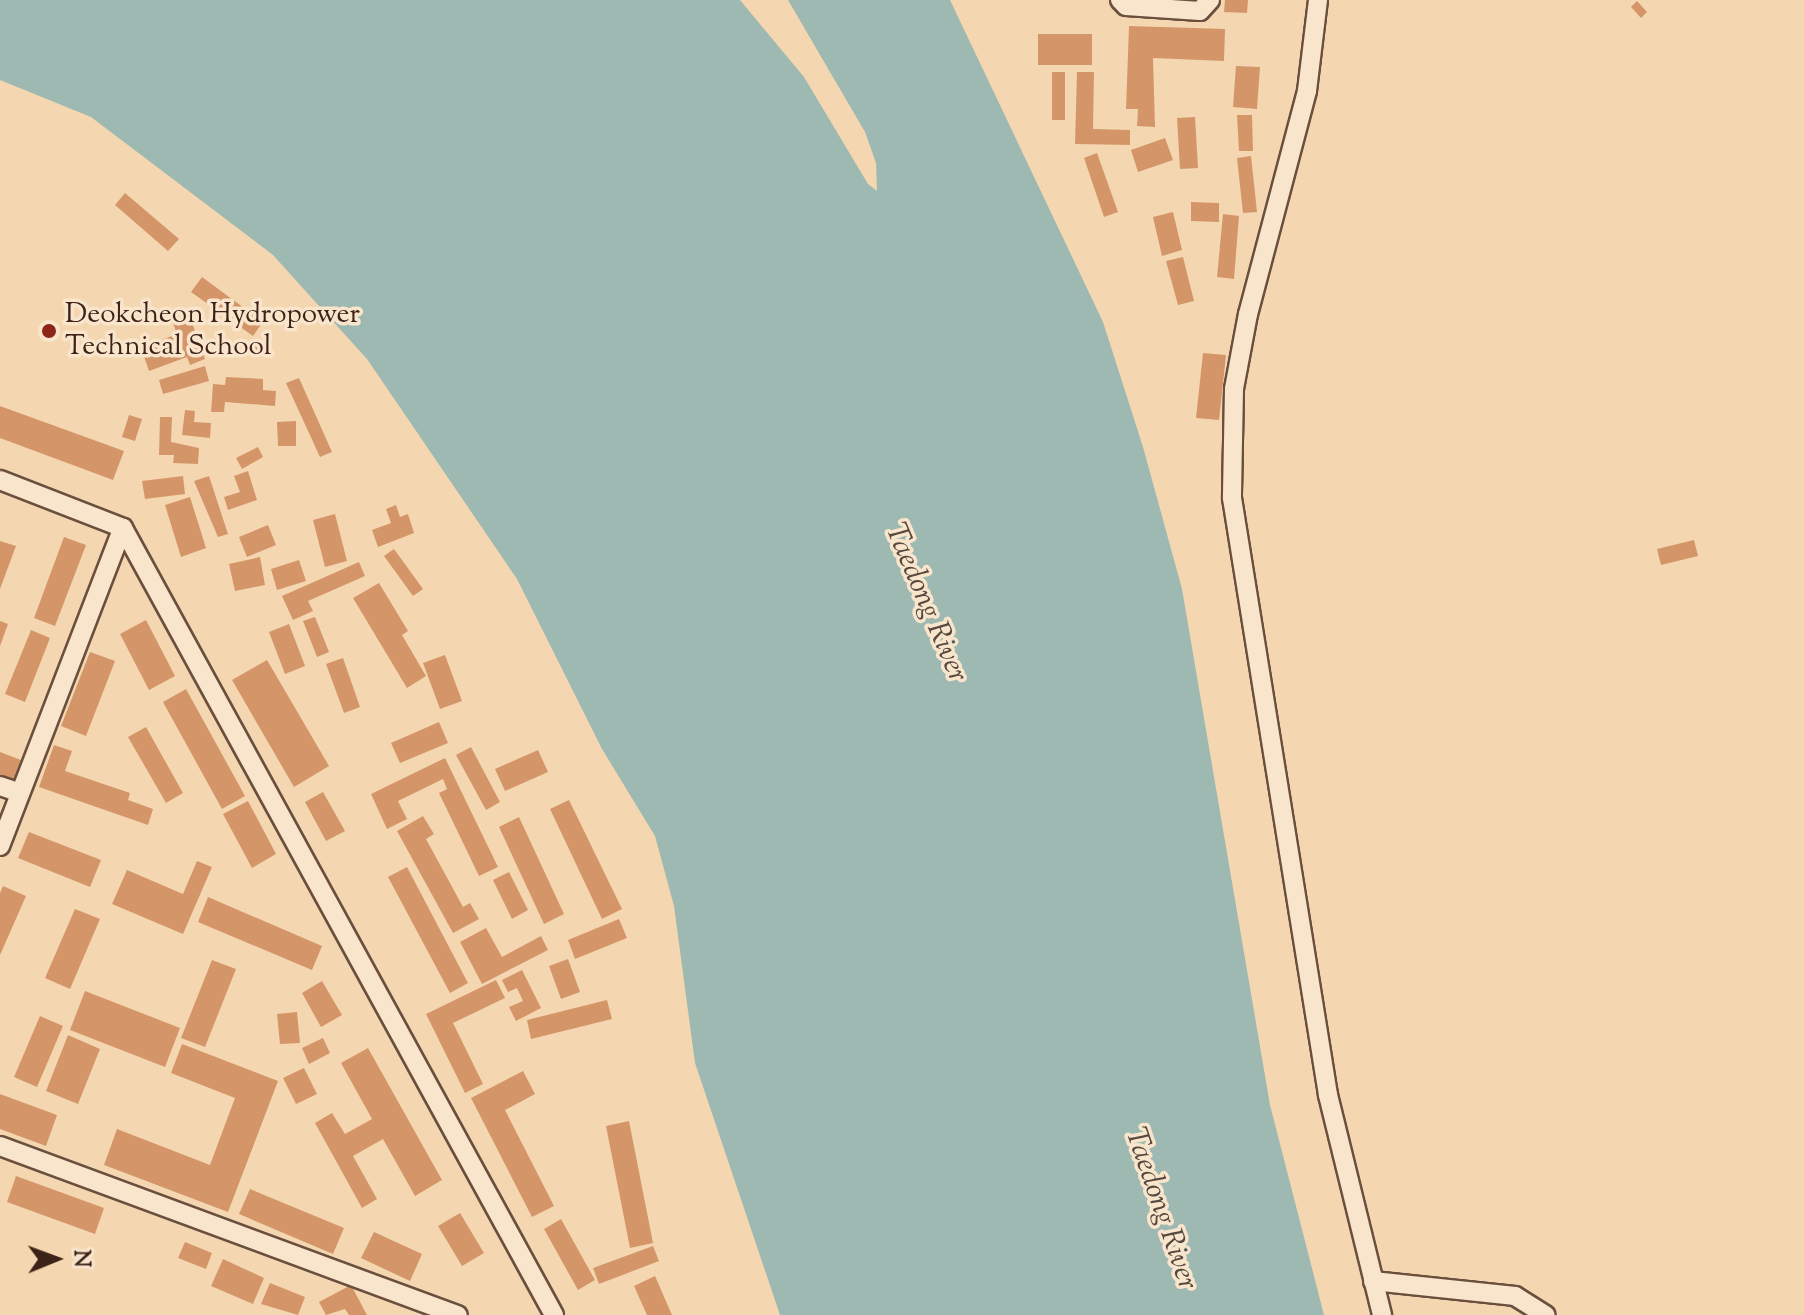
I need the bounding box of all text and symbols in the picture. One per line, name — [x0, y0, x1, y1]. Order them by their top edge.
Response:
place label: Deokcheon Hydropower Technical School — [65, 298, 360, 364]
marker: Deokcheon Hydropower Technical School — [40, 322, 58, 340]
water label: Taedong River — [875, 518, 975, 688]
water label: Taedong River — [1115, 1123, 1205, 1295]
north arrow — [16, 1219, 96, 1299]
text: N — [64, 1250, 96, 1268]

